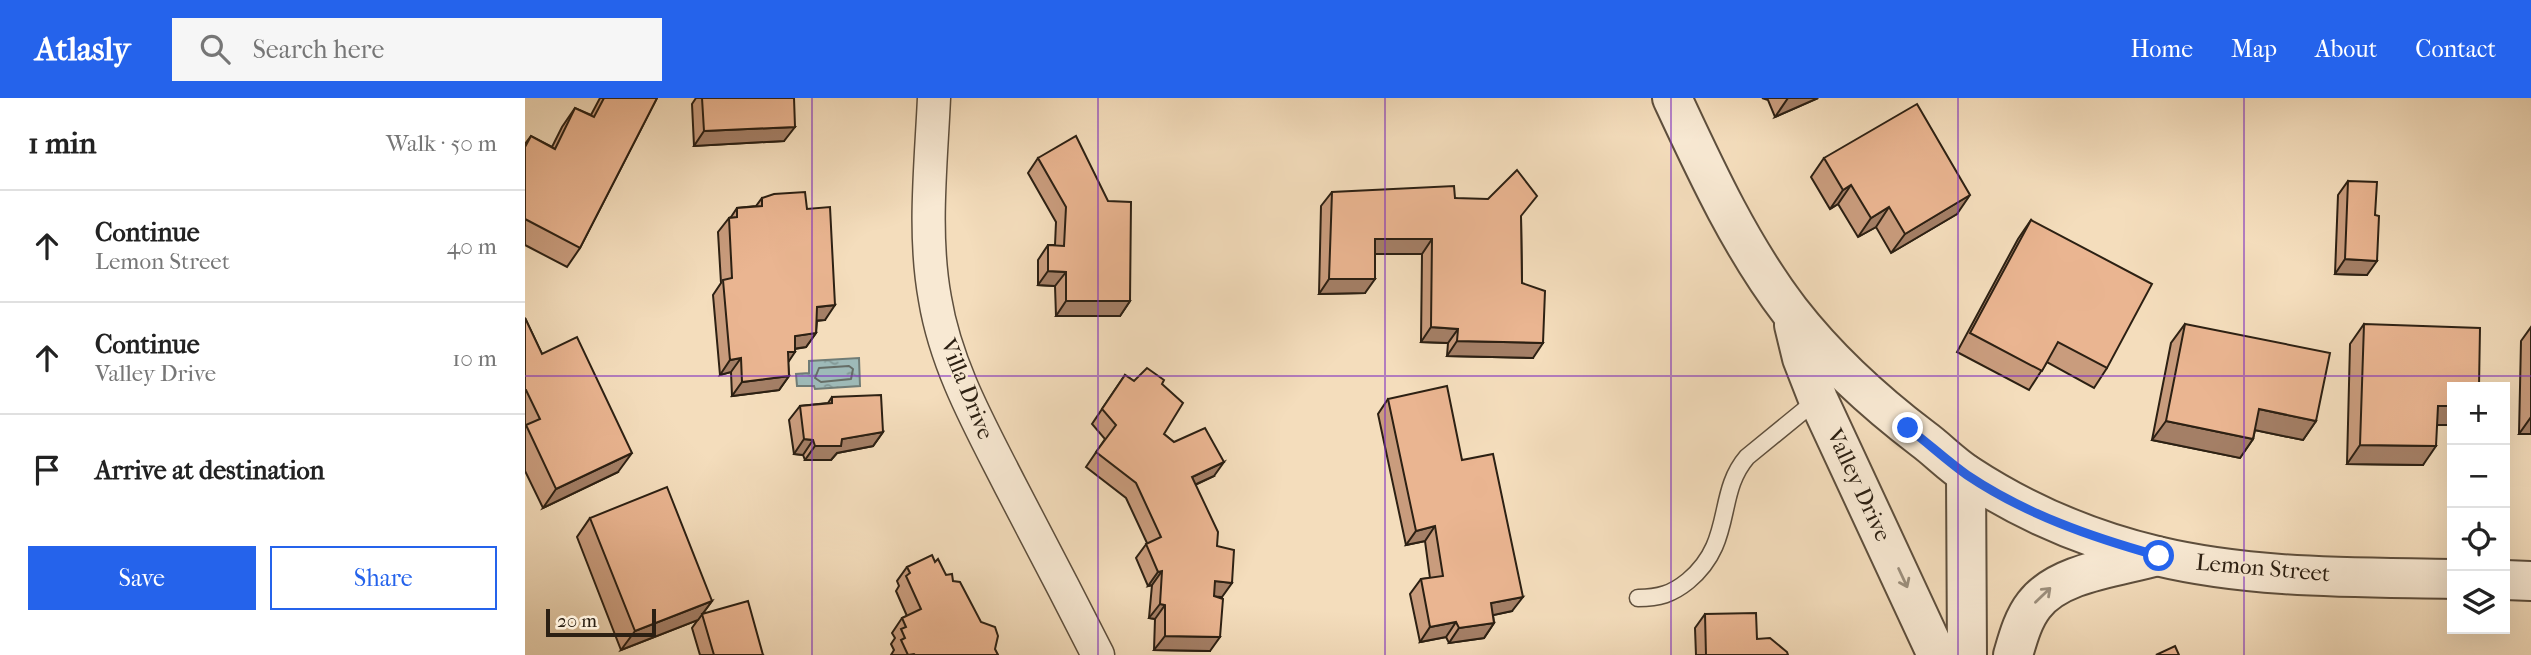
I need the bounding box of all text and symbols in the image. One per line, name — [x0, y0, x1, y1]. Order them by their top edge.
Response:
search box — [172, 18, 662, 81]
text: Atlasly — [35, 30, 130, 69]
icon: search — [196, 30, 234, 68]
text: Search here — [252, 34, 384, 65]
text: Home — [2131, 35, 2193, 63]
text: Map — [2231, 35, 2277, 63]
text: About — [2315, 35, 2377, 63]
text: Contact — [2415, 35, 2496, 63]
text: 1 min — [28, 126, 96, 161]
text: Walk · 50 m — [386, 130, 497, 157]
text: Continue — [95, 217, 200, 248]
icon: ahead — [28, 227, 66, 265]
text: 40 m — [447, 233, 497, 260]
text: Lemon Street — [95, 248, 230, 275]
text: Continue — [95, 329, 200, 360]
street label: Villa Drive — [934, 334, 999, 443]
icon: ahead — [28, 339, 66, 377]
text: 10 m — [452, 345, 497, 372]
text: Valley Drive — [95, 360, 216, 387]
map controls — [2447, 382, 2510, 634]
button: + — [2447, 382, 2510, 445]
route end — [1892, 412, 1923, 443]
street label: Valley Drive — [1821, 424, 1897, 546]
button: − — [2447, 445, 2510, 508]
icon: arrive — [28, 451, 66, 489]
text: Arrive at destination — [95, 455, 325, 486]
button: locate — [2447, 508, 2510, 571]
route start — [2143, 540, 2174, 571]
button: Save — [28, 546, 256, 610]
button: Share — [270, 546, 497, 610]
street label: Lemon Street — [2195, 549, 2331, 587]
one-way arrow — [1897, 566, 1910, 588]
button: layers — [2447, 571, 2510, 634]
one-way arrow — [2035, 587, 2052, 604]
scale bar — [546, 606, 656, 638]
text: 20 m — [557, 610, 597, 632]

